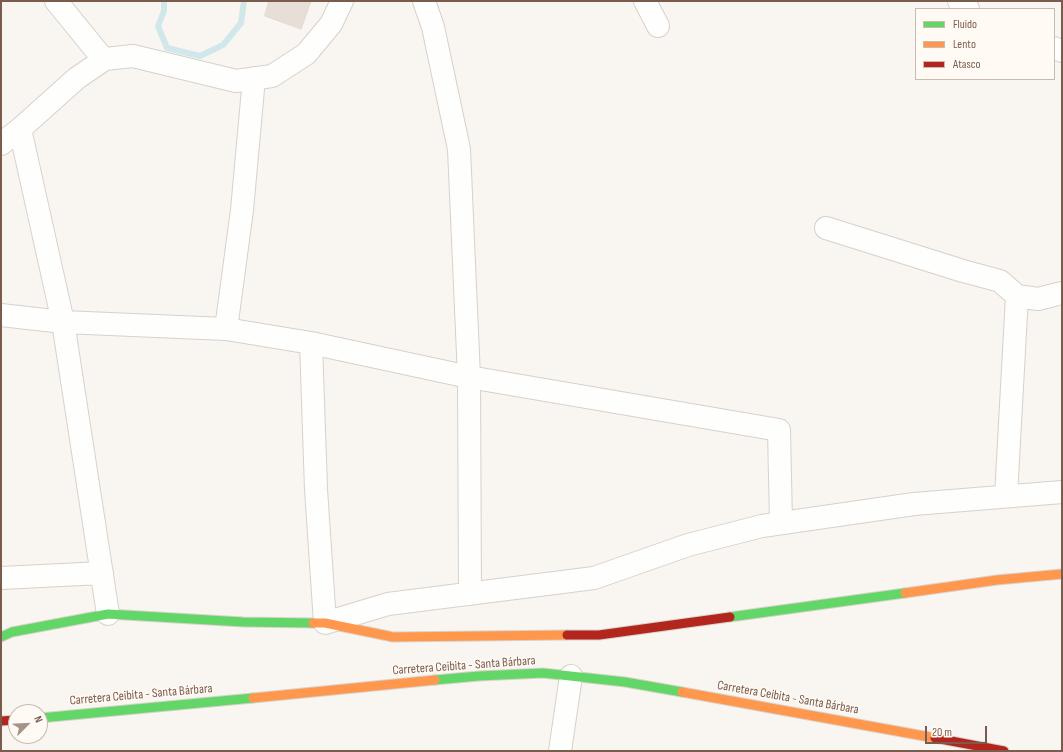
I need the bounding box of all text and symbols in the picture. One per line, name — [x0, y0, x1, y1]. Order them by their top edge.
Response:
legend — [915, 8, 1055, 80]
text: Fluido — [953, 17, 977, 32]
text: Lento — [953, 37, 976, 52]
text: Atasco — [953, 57, 980, 72]
street label: Carretera Ceibita - Santa Bárbara — [392, 653, 536, 679]
street label: Carretera Ceibita - Santa Bárbara — [716, 678, 860, 718]
street label: Carretera Ceibita - Santa Bárbara — [69, 681, 213, 709]
north arrow — [8, 704, 48, 744]
text: N — [31, 714, 46, 725]
scale bar — [927, 718, 989, 744]
text: 20 m — [932, 725, 952, 740]

